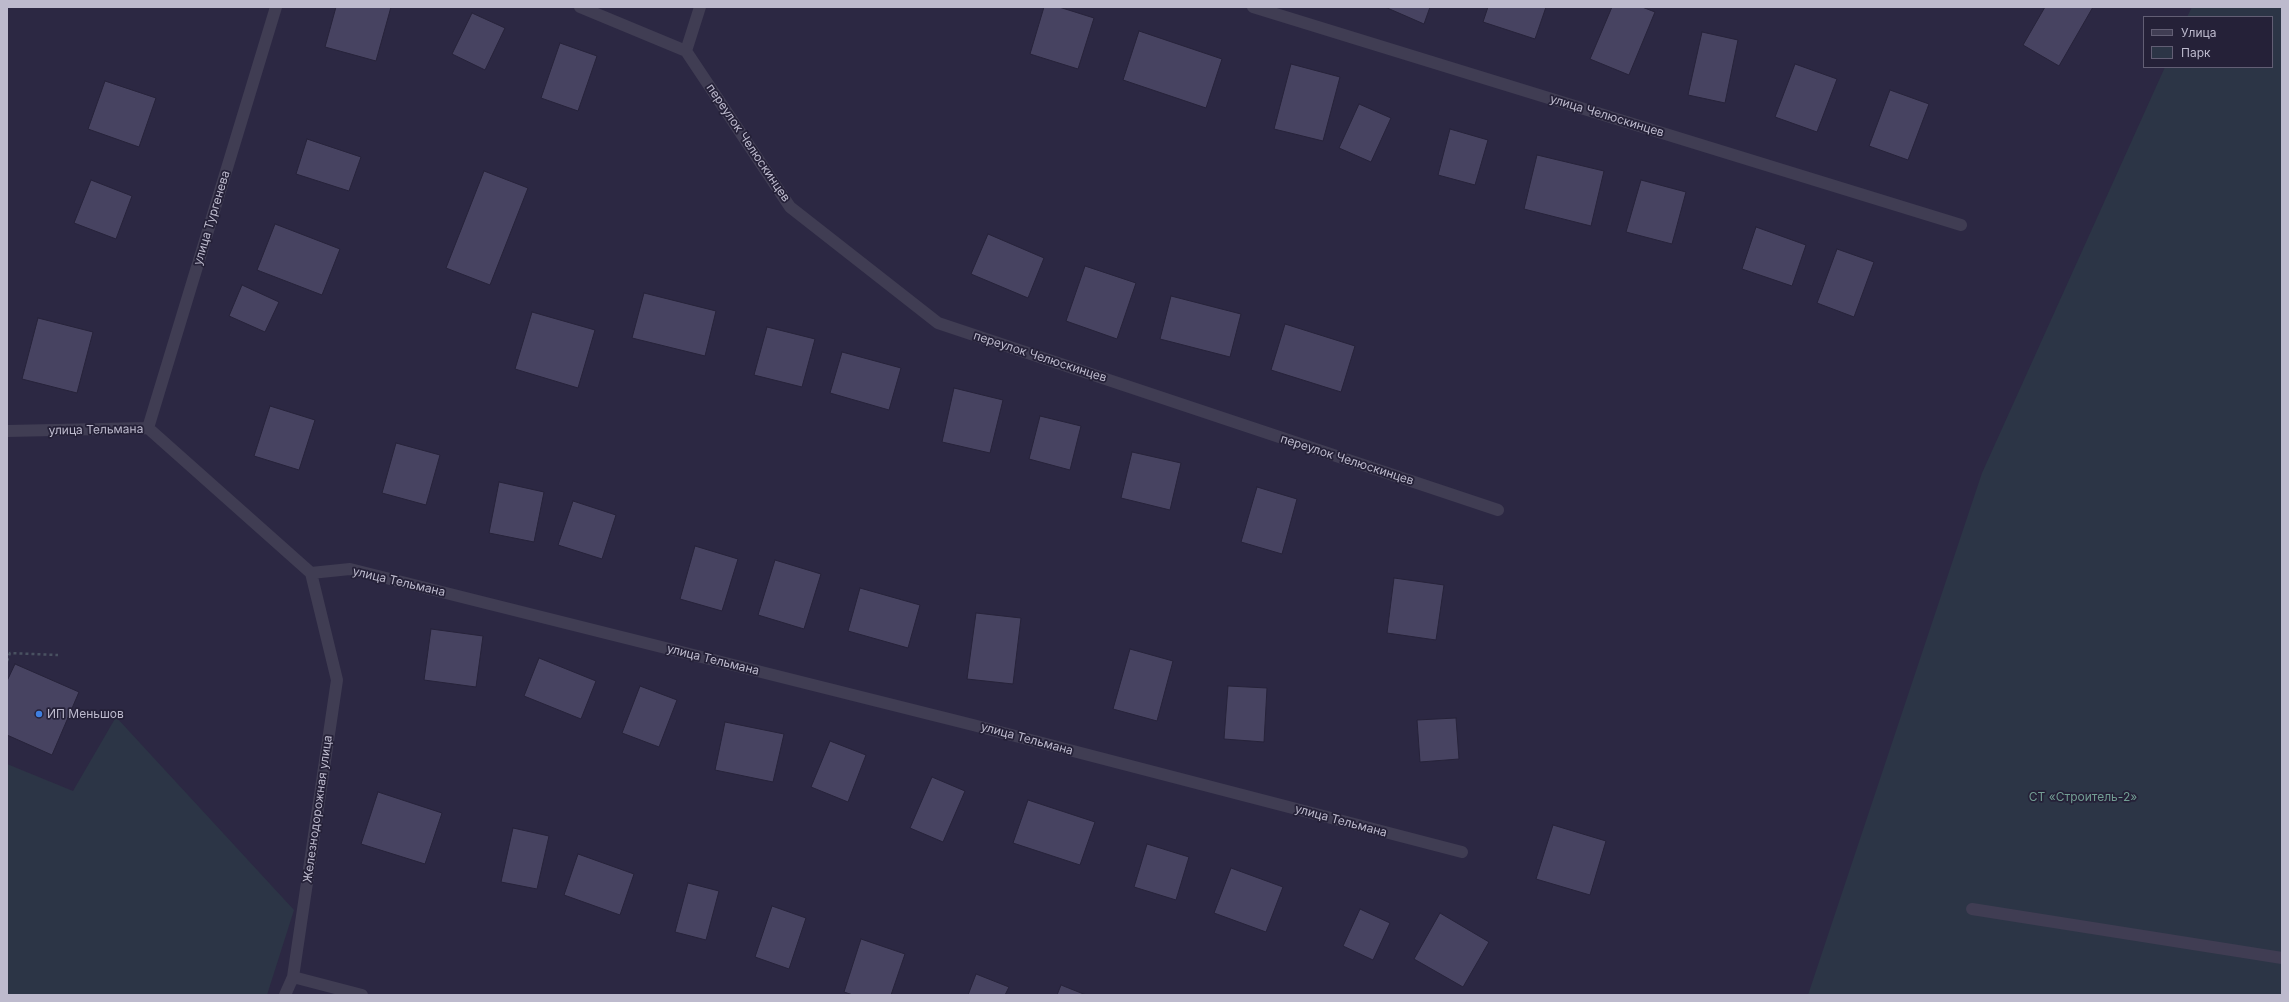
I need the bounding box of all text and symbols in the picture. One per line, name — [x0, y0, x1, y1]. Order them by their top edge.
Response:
legend — [2143, 16, 2273, 68]
text: Улица — [2181, 25, 2216, 40]
text: Парк — [2181, 45, 2211, 60]
street label: переулок Челюскинцев — [703, 81, 793, 205]
street label: улица Челюскинцев — [1548, 92, 1666, 140]
street label: улица Тургенева — [191, 169, 233, 267]
street label: переулок Челюскинцев — [972, 329, 1108, 385]
street label: улица Тельмана — [49, 422, 143, 438]
street label: переулок Челюскинцев — [1279, 432, 1415, 488]
street label: улица Тельмана — [351, 564, 447, 600]
street label: улица Тельмана — [665, 642, 761, 678]
place label: ИП Меньшов — [47, 707, 124, 721]
marker: ИП Меньшов — [34, 709, 44, 719]
street label: улица Тельмана — [979, 720, 1075, 758]
street label: Железнодорожная улица — [301, 734, 335, 884]
park label: СТ «Строитель-2» — [2029, 790, 2137, 804]
street label: улица Тельмана — [1293, 802, 1389, 840]

